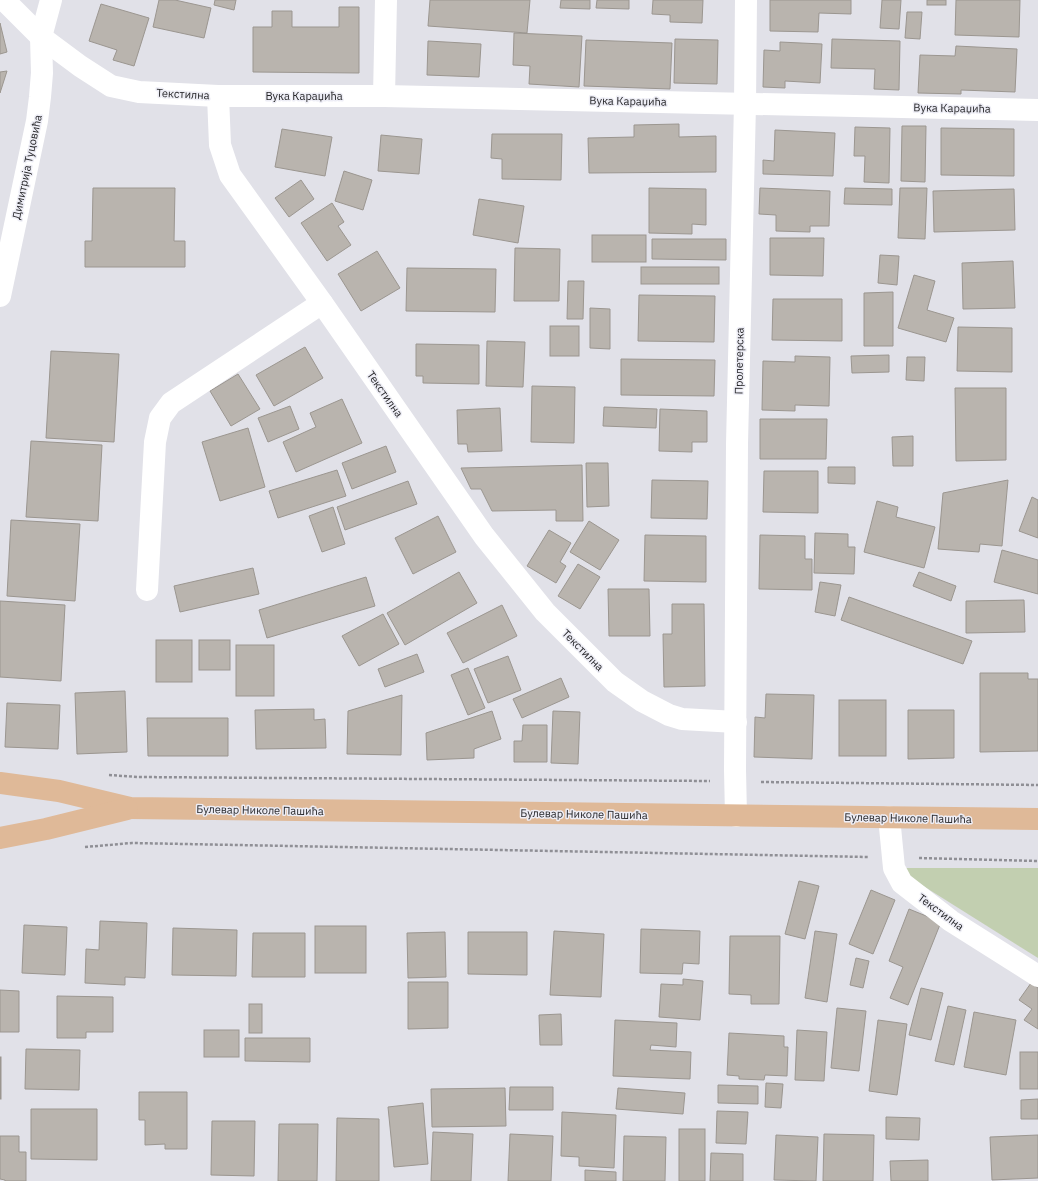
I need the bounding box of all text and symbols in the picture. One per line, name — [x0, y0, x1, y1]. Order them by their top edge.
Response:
street label: Текстилна — [156, 86, 210, 102]
street label: Вука Караџића — [265, 89, 343, 103]
street label: Вука Караџића — [589, 93, 667, 109]
street label: Вука Караџића — [913, 100, 991, 116]
street label: Димитрија Туцовића — [9, 113, 45, 221]
street label: Пролетерска — [731, 327, 747, 395]
street label: Текстилна — [364, 368, 406, 420]
street label: Текстилна — [559, 626, 607, 674]
street label: Булевар Николе Пашића — [196, 802, 324, 818]
street label: Булевар Николе Пашића — [520, 806, 648, 822]
street label: Булевар Николе Пашића — [844, 810, 972, 826]
street label: Текстилна — [915, 891, 967, 933]

